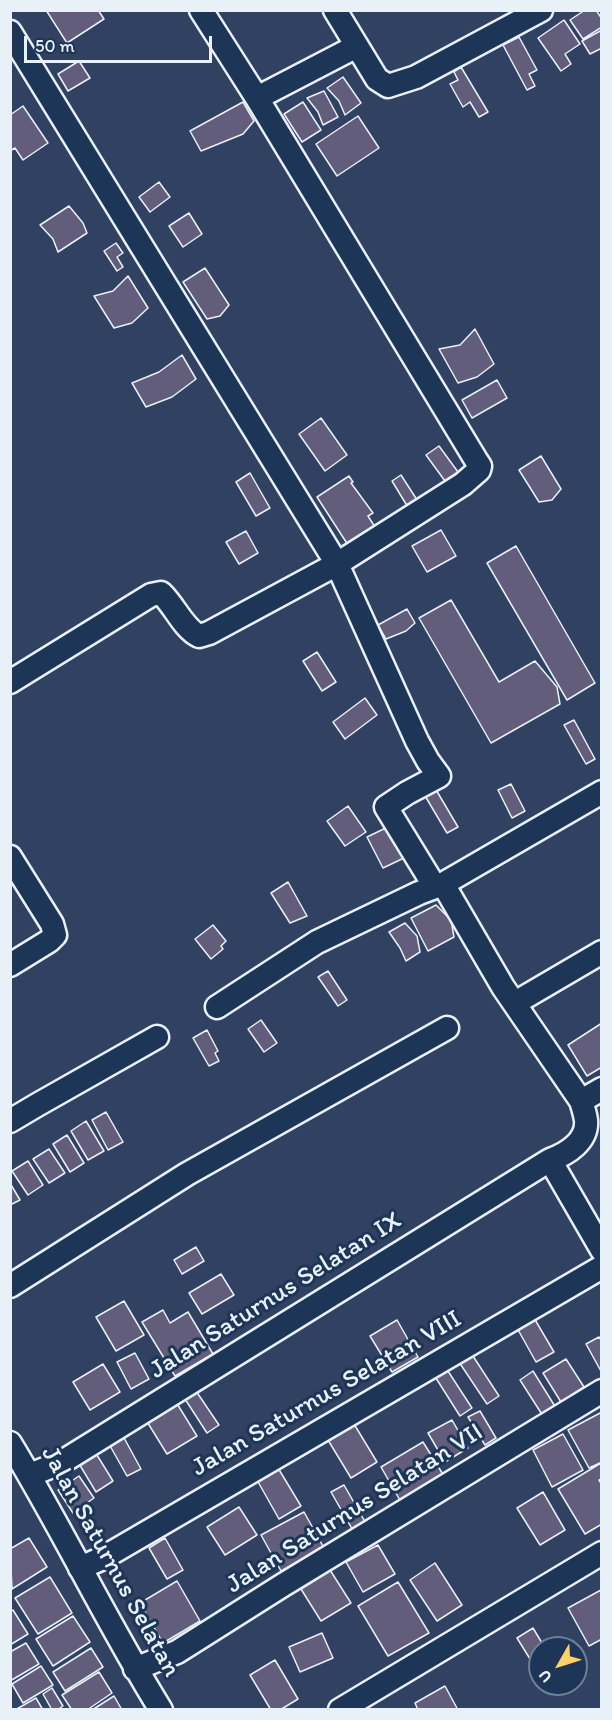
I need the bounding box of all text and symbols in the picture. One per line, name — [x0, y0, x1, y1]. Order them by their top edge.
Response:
scale bar — [27, 24, 214, 62]
text: 50 m — [35, 35, 75, 57]
street label: Jalan Saturnus Selatan IX — [144, 1206, 408, 1386]
street label: Jalan Saturnus Selatan VIII — [187, 1304, 467, 1484]
street label: Jalan Saturnus Selatan VII — [221, 1417, 489, 1601]
street label: Jalan Saturnus Selatan — [34, 1441, 186, 1683]
north arrow — [528, 1636, 588, 1696]
text: U — [534, 1666, 556, 1686]

